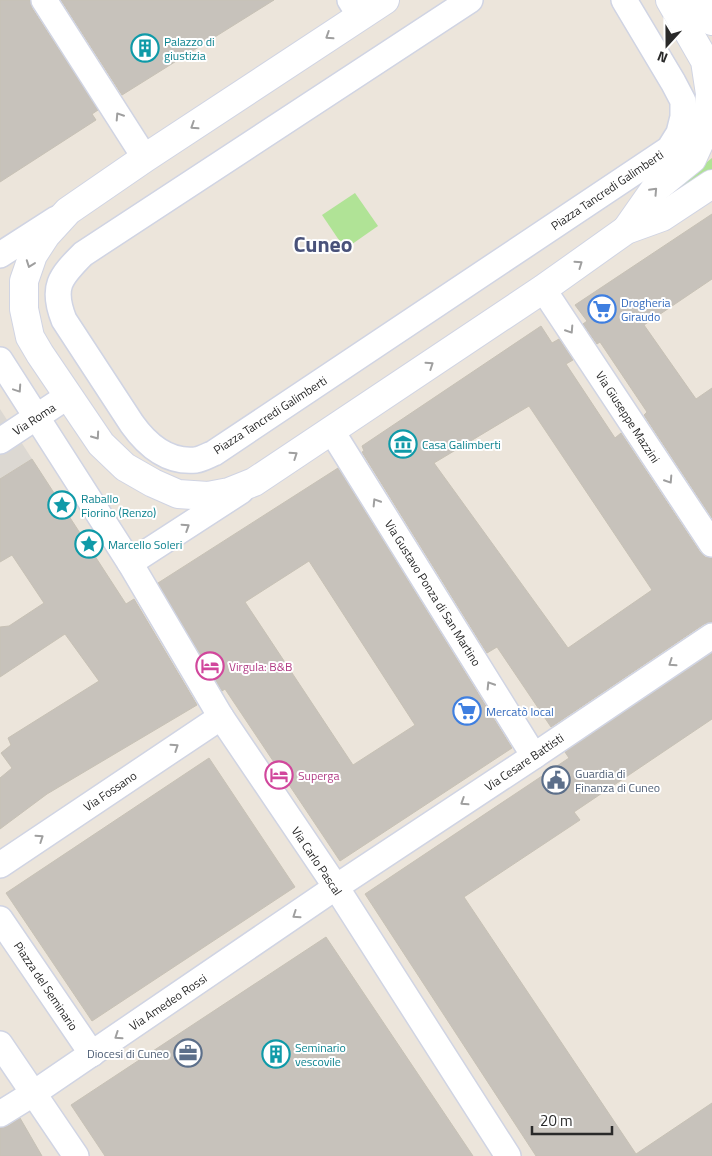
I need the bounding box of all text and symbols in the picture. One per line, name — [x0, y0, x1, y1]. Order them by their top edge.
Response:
north arrow — [642, 20, 692, 70]
one-way arrow — [326, 30, 335, 40]
place label: Palazzo di giustizia — [164, 32, 215, 65]
building icon: Palazzo di giustizia — [130, 33, 160, 63]
text: N — [654, 46, 670, 69]
one-way arrow — [116, 113, 125, 122]
one-way arrow — [190, 119, 199, 129]
street label: Piazza Tancredi Galimberti — [547, 145, 667, 235]
one-way arrow — [649, 188, 658, 197]
district label: Cuneo — [293, 227, 353, 261]
one-way arrow — [26, 259, 36, 268]
one-way arrow — [573, 261, 583, 270]
place label: Drogheria Giraudo — [621, 293, 671, 326]
supermarket icon: Drogheria Giraudo — [587, 294, 617, 324]
one-way arrow — [564, 324, 573, 333]
one-way arrow — [424, 362, 433, 371]
street label: Via Giuseppe Mazzini — [591, 367, 665, 467]
street label: Piazza Tancredi Galimberti — [209, 371, 331, 459]
one-way arrow — [12, 383, 21, 393]
street label: Via Roma — [9, 398, 59, 440]
museum icon: Casa Galimberti — [388, 429, 418, 459]
one-way arrow — [90, 430, 99, 440]
place label: Casa Galimberti — [422, 435, 501, 454]
one-way arrow — [289, 452, 298, 461]
one-way arrow — [663, 474, 672, 484]
place label: Raballo Fiorino (Renzo) — [81, 489, 156, 522]
place icon: Raballo Fiorino (Renzo) — [47, 490, 77, 520]
one-way arrow — [373, 499, 383, 508]
street label: Via Gustavo Ponza di San Martino — [380, 516, 486, 670]
one-way arrow — [180, 524, 189, 533]
place icon: Marcello Soleri — [74, 529, 104, 559]
place label: Marcello Soleri — [108, 535, 182, 554]
hotel icon: Virgula: B&B — [195, 651, 225, 681]
place label: Virgula: B&B — [229, 657, 292, 676]
one-way arrow — [668, 657, 677, 666]
one-way arrow — [486, 682, 496, 691]
supermarket icon: Mercatò local — [452, 696, 482, 726]
place label: Mercatò local — [486, 702, 554, 721]
street label: Via Cesare Battisti — [481, 728, 567, 796]
one-way arrow — [169, 744, 179, 753]
hotel icon: Superga — [264, 760, 294, 790]
place label: Guardia di Finanza di Cuneo — [575, 764, 660, 797]
public building icon: Guardia di Finanza di Cuneo — [541, 765, 571, 795]
street label: Via Fossano — [80, 766, 140, 816]
place label: Superga — [298, 766, 340, 785]
one-way arrow — [461, 796, 470, 806]
street label: Via Carlo Pascal — [287, 823, 347, 899]
one-way arrow — [35, 835, 44, 844]
one-way arrow — [292, 909, 301, 918]
street label: Piazza del Seminario — [9, 938, 83, 1034]
street label: Via Amedeo Rossi — [125, 969, 211, 1035]
one-way arrow — [114, 1030, 124, 1039]
office icon: Diocesi di Cuneo — [173, 1038, 203, 1068]
place label: Seminario vescovile — [295, 1038, 346, 1071]
building icon: Seminario vescovile — [261, 1039, 291, 1069]
place label: Diocesi di Cuneo — [87, 1044, 169, 1063]
scale bar — [532, 1104, 612, 1136]
text: 20 m — [540, 1109, 573, 1132]

